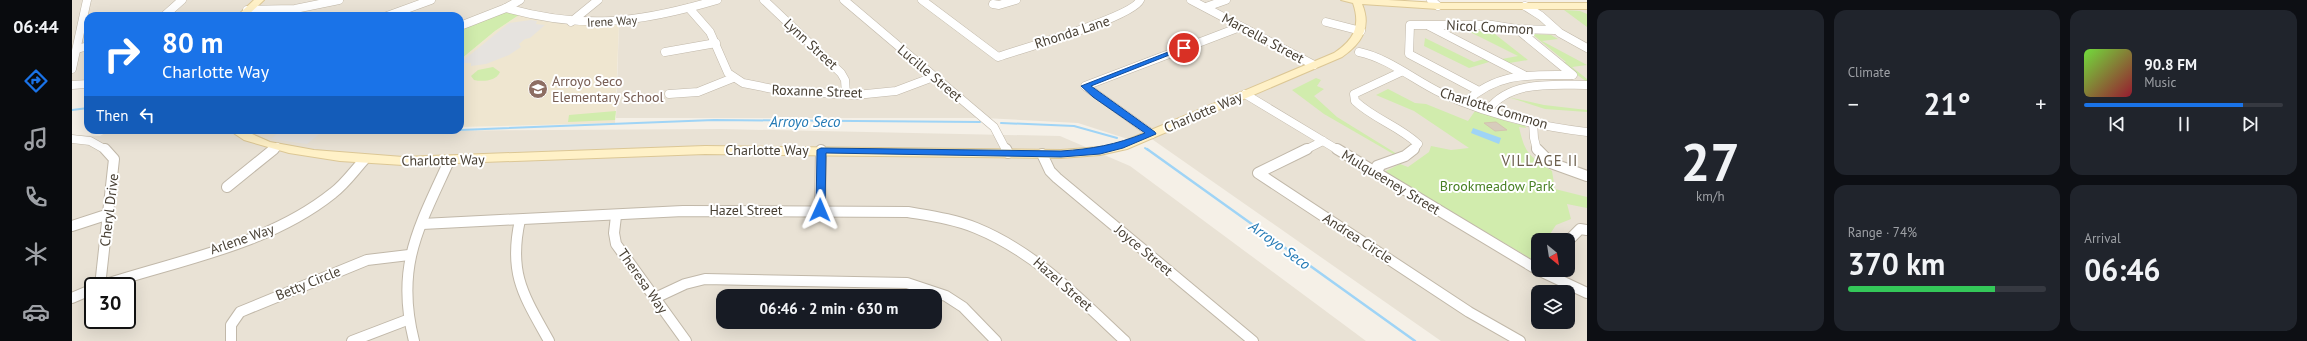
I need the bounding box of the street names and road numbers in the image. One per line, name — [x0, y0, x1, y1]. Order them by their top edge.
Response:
street label: Marcella Street — [1219, 9, 1307, 67]
street label: Rhonda Lane — [1032, 11, 1112, 53]
street label: Irene Way — [586, 12, 638, 30]
street label: Lynn Street — [780, 15, 842, 74]
street label: Nicol Common — [1446, 16, 1534, 38]
street label: Lucille Street — [894, 41, 966, 106]
street label: Roxanne Street — [771, 80, 863, 102]
street label: Charlotte Common — [1438, 83, 1550, 133]
street label: Charlotte Way — [1161, 87, 1245, 137]
street label: Charlotte Way — [725, 141, 809, 159]
street label: Mulqueeney Street — [1338, 145, 1444, 219]
street label: Charlotte Way — [401, 150, 485, 170]
street label: Cheryl Drive — [96, 173, 122, 247]
street label: Hazel Street — [709, 201, 783, 219]
street label: Andrea Circle — [1320, 209, 1396, 267]
street label: Arlene Way — [207, 219, 277, 258]
street label: Joyce Street — [1110, 220, 1177, 280]
street label: Theresa Way — [614, 245, 672, 317]
street label: Hazel Street — [1030, 253, 1097, 315]
street label: Betty Circle — [273, 262, 343, 304]

